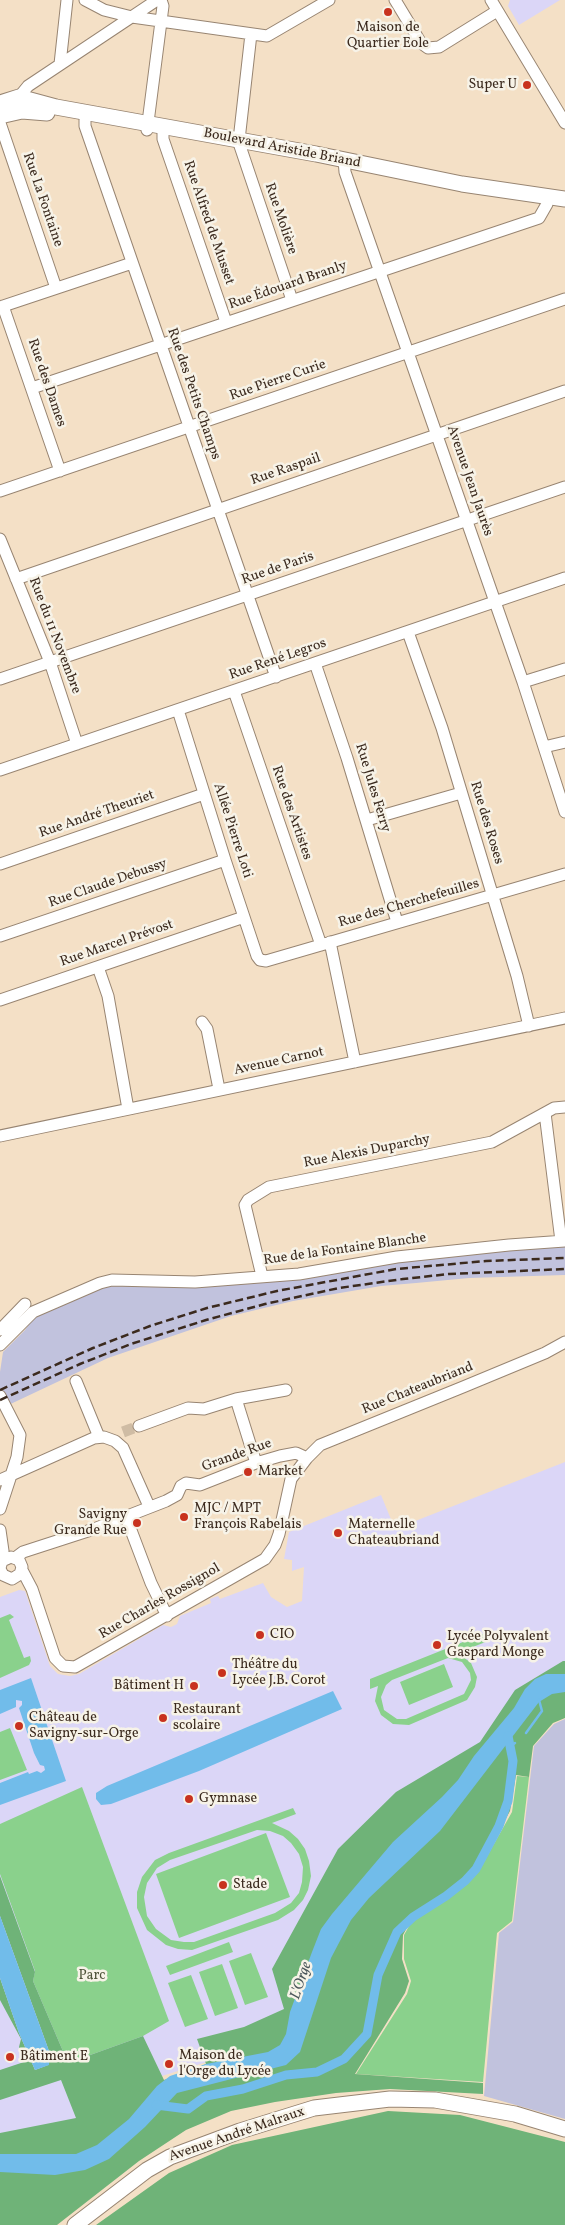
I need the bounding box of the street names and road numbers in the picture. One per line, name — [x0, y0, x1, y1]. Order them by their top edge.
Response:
street label: Boulevard Aristide Briand — [202, 125, 362, 173]
street label: Rue La Fontaine — [18, 151, 66, 249]
street label: Rue Alfred de Musset — [179, 159, 237, 287]
street label: Rue Molière — [260, 181, 300, 257]
street label: Rue Édouard Branly — [227, 258, 349, 314]
street label: Rue des Petits Champs — [163, 326, 223, 462]
street label: Rue des Dames — [23, 337, 69, 429]
street label: Rue Pierre Curie — [228, 357, 328, 405]
street label: Avenue Jean Jaurès — [442, 423, 496, 539]
street label: Rue Raspail — [249, 450, 323, 490]
street label: Rue de Paris — [240, 549, 316, 589]
street label: Rue du 11 Novembre — [24, 575, 84, 697]
street label: Rue René Legros — [227, 636, 329, 684]
street label: Rue Jules Ferry — [351, 741, 393, 835]
street label: Rue des Artistes — [267, 764, 315, 862]
street label: Rue des Roses — [465, 780, 507, 866]
street label: Allée Pierre Loti — [209, 781, 255, 881]
street label: Rue André Theuriet — [37, 787, 157, 843]
street label: Rue Claude Debussy — [47, 856, 169, 912]
street label: Rue des Cherchefeuilles — [337, 876, 481, 932]
street label: Rue Marcel Prévost — [58, 917, 176, 971]
street label: Avenue Carnot — [233, 1044, 325, 1080]
street label: Rue Alexis Duparchy — [303, 1132, 431, 1172]
street label: Rue de la Fontaine Blanche — [263, 1230, 427, 1270]
street label: Rue Chateaubriand — [360, 1359, 476, 1419]
street label: Grande Rue — [200, 1436, 274, 1476]
street label: Rue Charles Rossignol — [97, 1561, 223, 1643]
street label: Avenue André Malraux — [167, 2104, 307, 2166]

